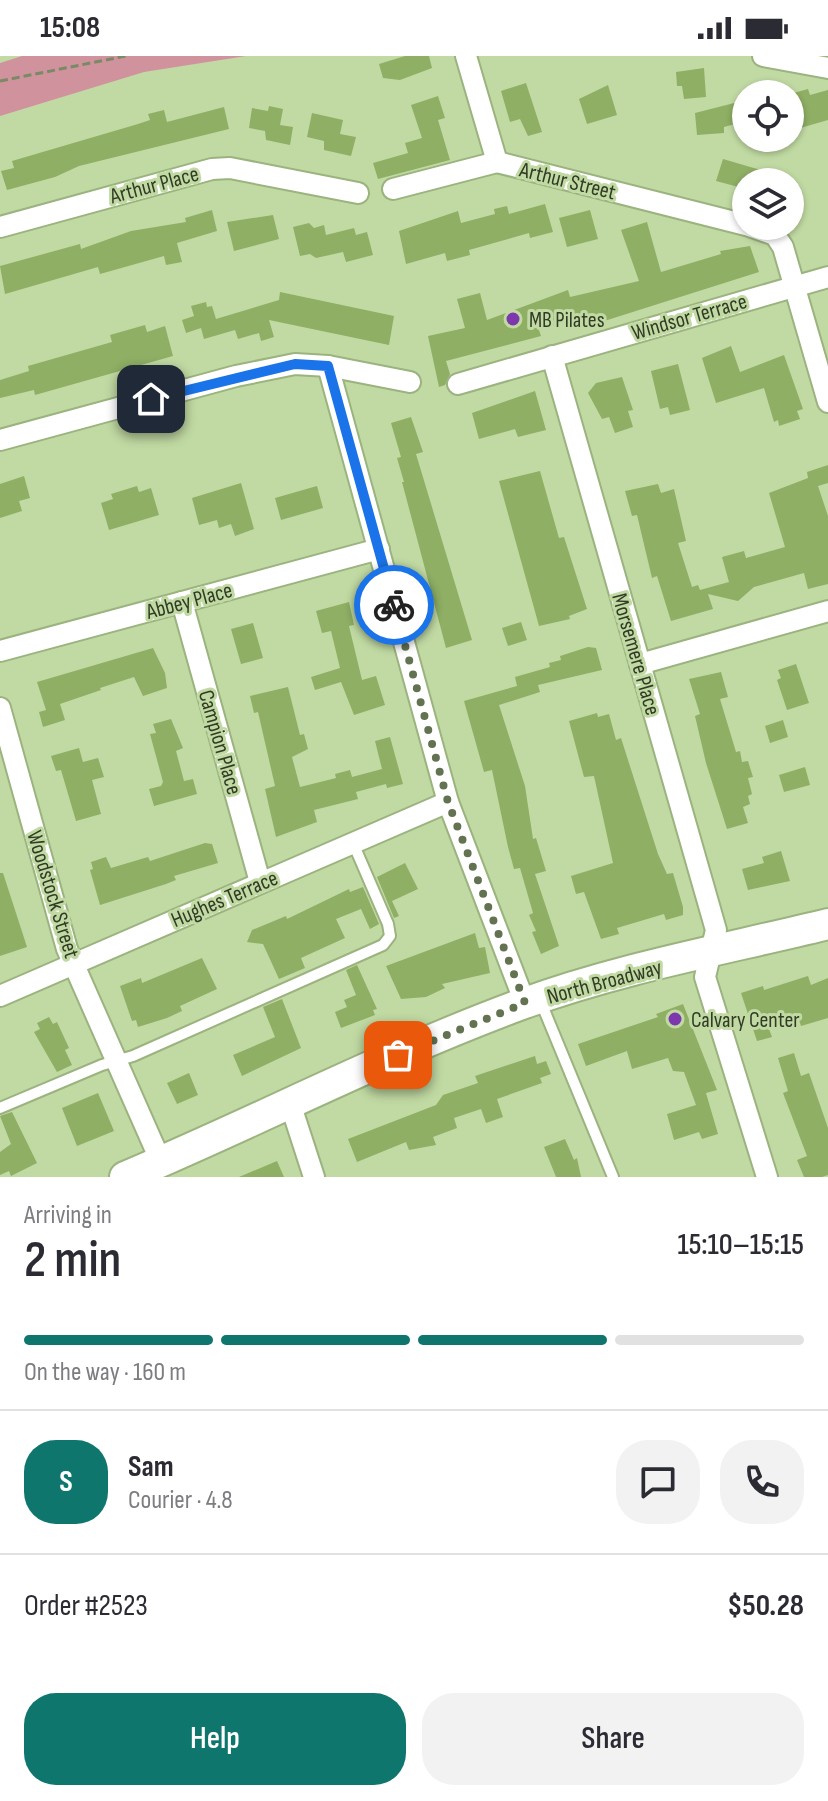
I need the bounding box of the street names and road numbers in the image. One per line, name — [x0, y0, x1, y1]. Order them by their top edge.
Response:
street label: Arthur Street — [516, 156, 619, 206]
street label: Arthur Place — [106, 161, 202, 211]
street label: Windsor Terrace — [629, 288, 750, 347]
street label: Abbey Place — [142, 577, 235, 626]
street label: Morsemere Place — [605, 590, 666, 719]
street label: Campion Place — [192, 687, 247, 798]
street label: Woodstock Street — [20, 827, 85, 962]
street label: Hughes Terrace — [167, 865, 282, 934]
street label: North Broadway — [544, 954, 665, 1011]

